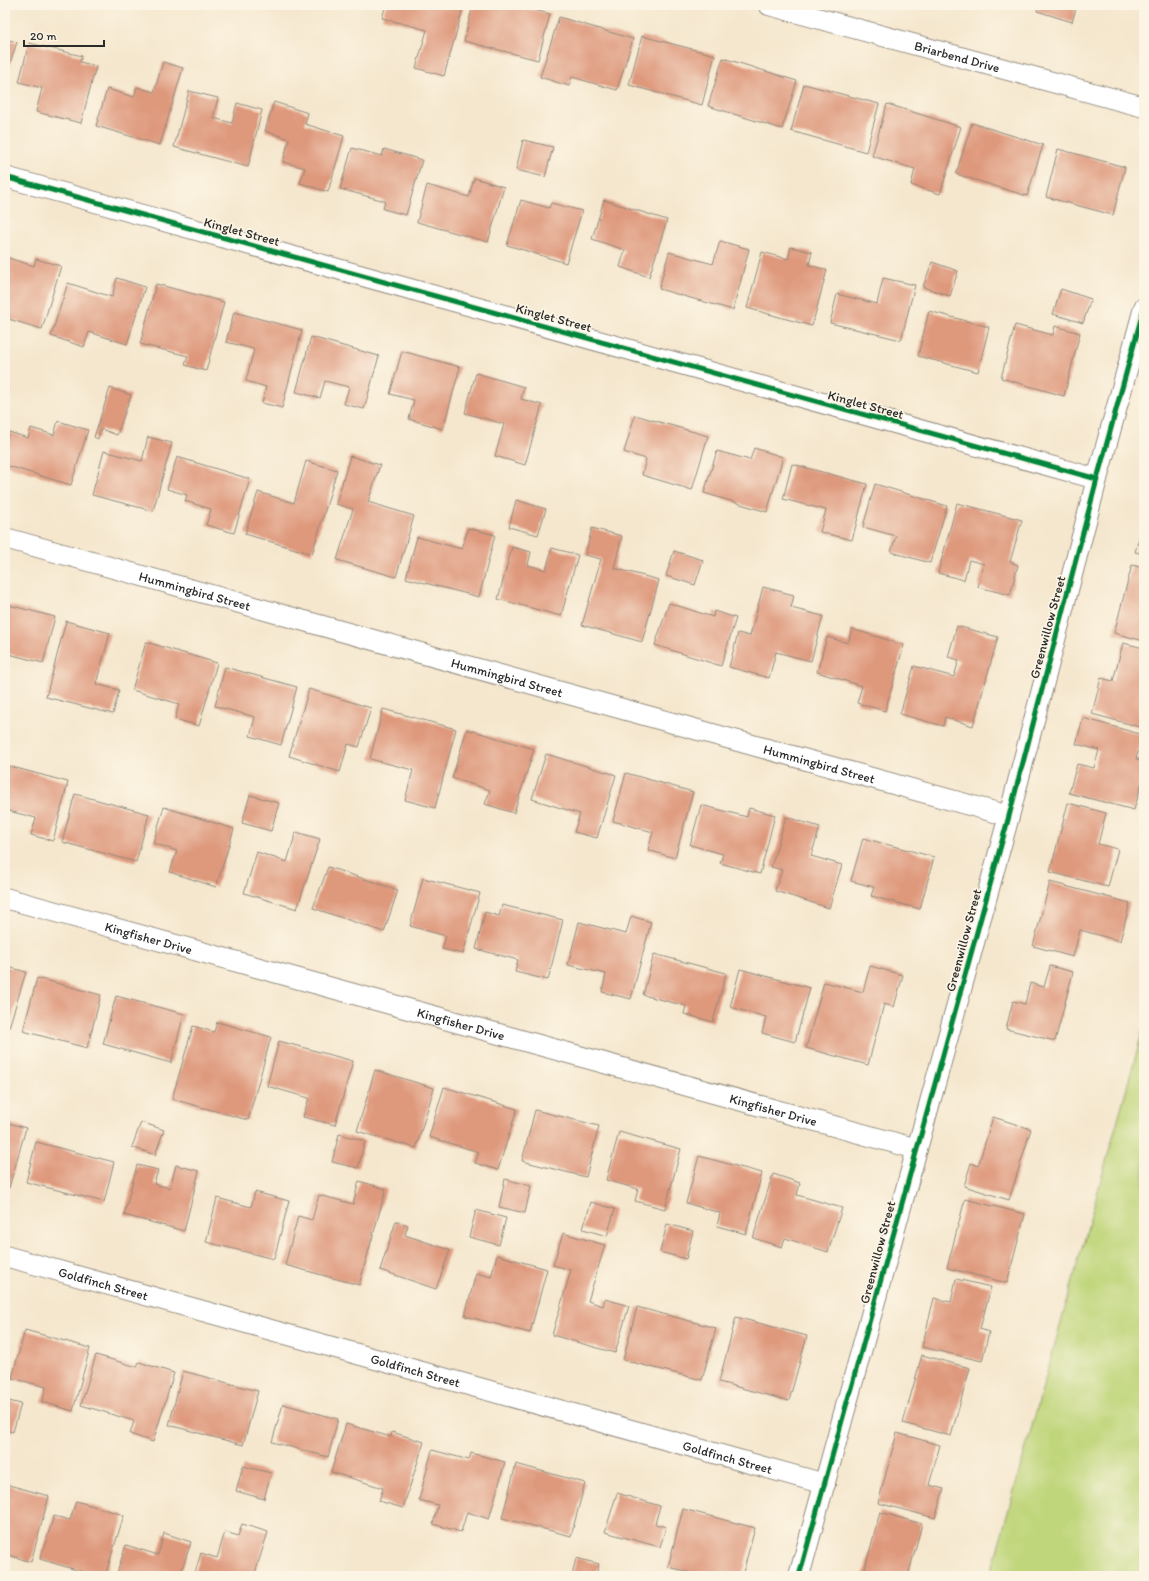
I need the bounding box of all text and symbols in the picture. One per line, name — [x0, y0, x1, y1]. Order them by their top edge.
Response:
scale bar — [24, 22, 104, 48]
text: 20 m — [30, 29, 57, 43]
street label: Briarbend Drive — [913, 38, 1001, 75]
street label: Kinglet Street — [202, 214, 282, 249]
street label: Kinglet Street — [514, 300, 594, 335]
street label: Kinglet Street — [826, 387, 906, 422]
street label: Hummingbird Street — [137, 568, 252, 614]
street label: Greenwillow Street — [1027, 574, 1068, 680]
street label: Hummingbird Street — [450, 655, 564, 700]
street label: Hummingbird Street — [762, 741, 877, 787]
street label: Greenwillow Street — [943, 887, 984, 993]
street label: Kingfisher Drive — [103, 919, 194, 957]
street label: Kingfisher Drive — [415, 1005, 506, 1043]
street label: Kingfisher Drive — [728, 1091, 819, 1129]
street label: Greenwillow Street — [857, 1199, 898, 1305]
street label: Goldfinch Street — [57, 1264, 150, 1303]
street label: Goldfinch Street — [369, 1351, 462, 1390]
street label: Goldfinch Street — [681, 1438, 774, 1477]

